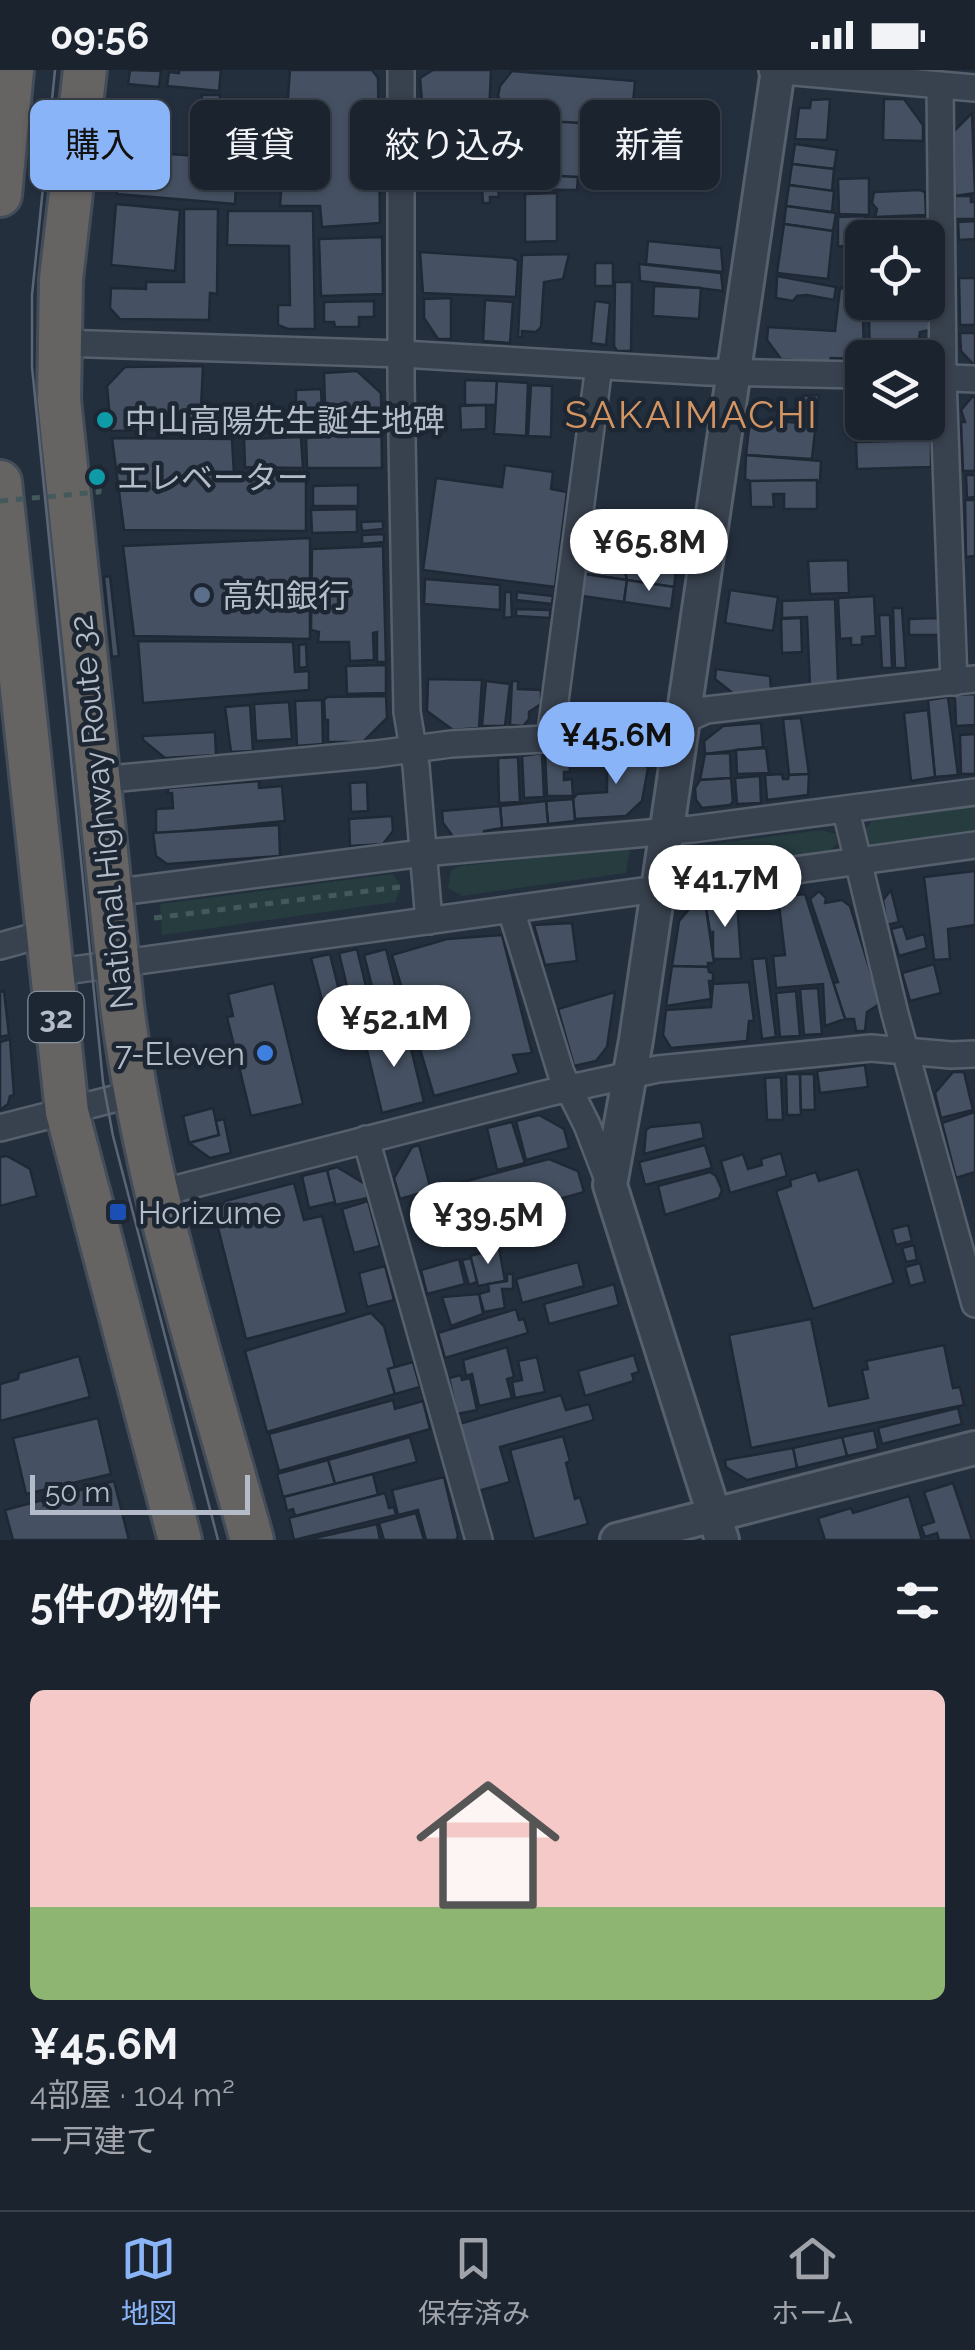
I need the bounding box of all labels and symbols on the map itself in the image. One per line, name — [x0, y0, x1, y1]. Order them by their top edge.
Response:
district label: SAKAIMACHI — [565, 392, 819, 437]
place label: 中山高陽先生誕生地碑 — [125, 402, 445, 439]
marker: 中山高陽先生誕生地碑 — [94, 409, 116, 431]
place label: エレベーター — [117, 459, 309, 496]
marker: エレベーター — [86, 466, 108, 488]
pin: ¥65.8M — [568, 509, 730, 594]
place label: 高知銀行 — [222, 577, 350, 614]
marker: 高知銀行 — [191, 584, 213, 606]
street label: National Highway Route 32 — [62, 613, 140, 1011]
pin: ¥45.6M — [535, 702, 697, 787]
pin: ¥41.7M — [644, 845, 806, 930]
pin: ¥52.1M — [313, 985, 475, 1070]
road number: 32 — [28, 992, 84, 1042]
place label: 7-Eleven — [115, 1035, 245, 1072]
marker: 7-Eleven — [254, 1042, 276, 1064]
pin: ¥39.5M — [407, 1182, 569, 1267]
place label: Horizume — [138, 1194, 282, 1231]
marker: Horizume — [107, 1201, 129, 1223]
scale bar — [30, 1470, 250, 1514]

